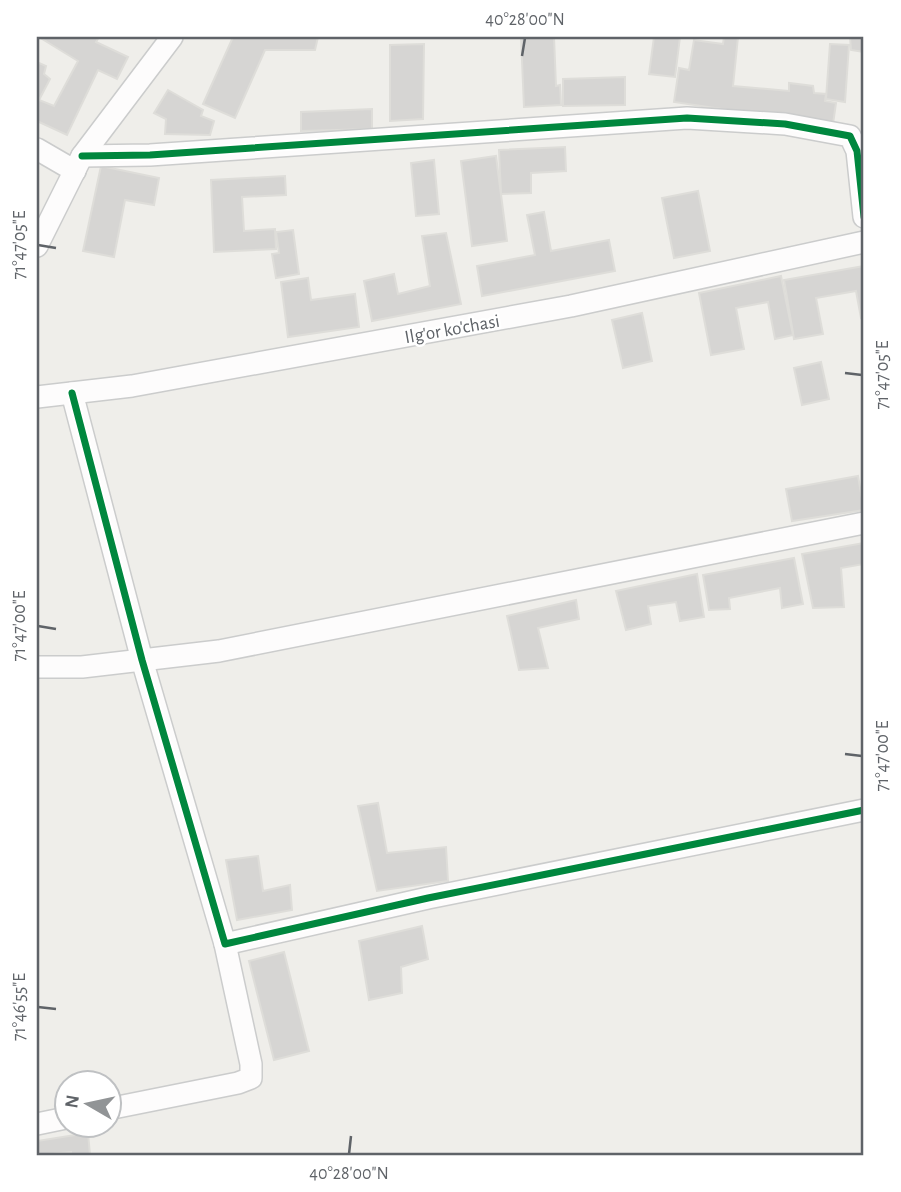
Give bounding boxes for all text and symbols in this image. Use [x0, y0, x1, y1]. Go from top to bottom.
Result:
text: 40°28'00"N [485, 11, 565, 29]
text: 71°47'05"E [11, 210, 29, 279]
street label: Ilg'or ko'chasi [403, 312, 501, 347]
text: 71°47'05"E [874, 340, 892, 409]
text: 71°47'00"E [11, 590, 29, 661]
text: 71°47'00"E [874, 720, 892, 791]
text: 71°46'55"E [11, 973, 29, 1041]
north arrow [52, 1070, 122, 1140]
text: N [62, 1094, 83, 1110]
text: 40°28'00"N [309, 1165, 389, 1183]

